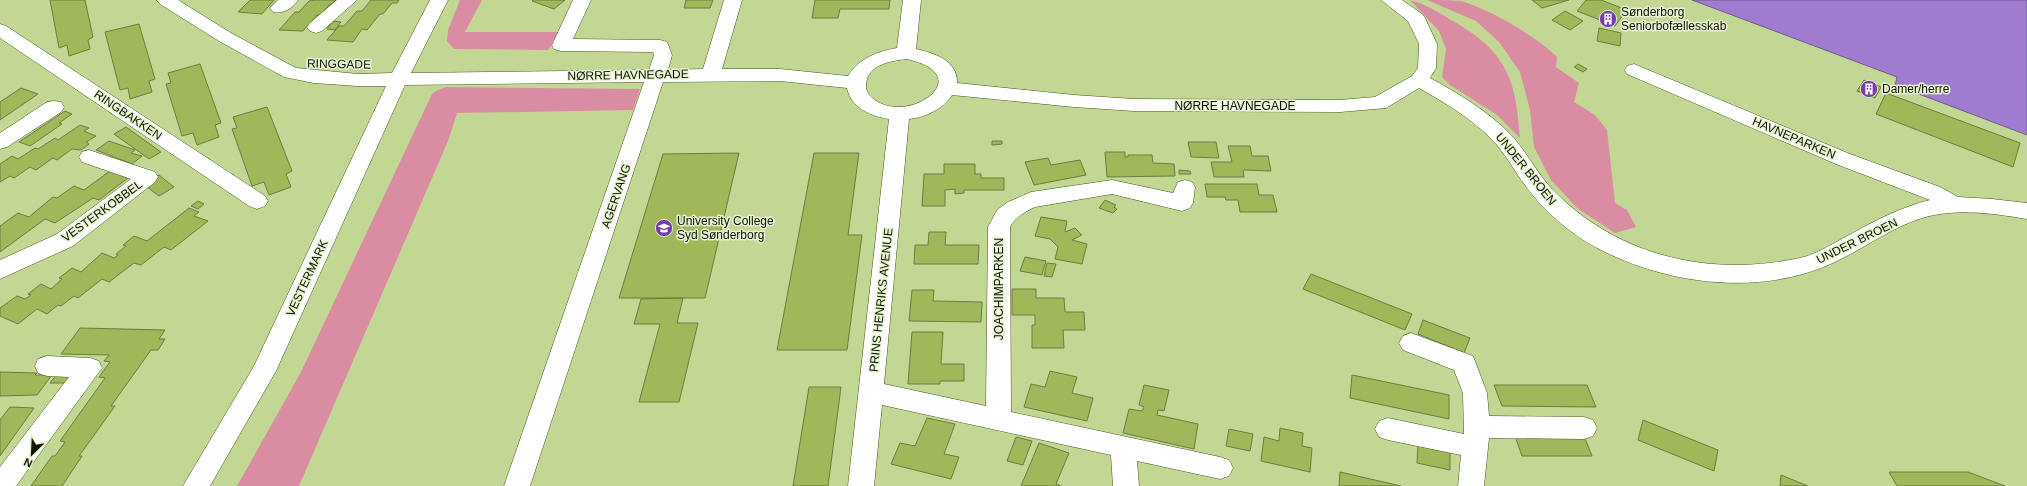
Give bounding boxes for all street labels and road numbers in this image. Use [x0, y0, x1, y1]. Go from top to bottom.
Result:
street label: RINGGADE [307, 56, 371, 72]
street label: NØRRE HAVNEGADE [567, 67, 689, 83]
street label: RINGBAKKEN [91, 87, 165, 143]
street label: NØRRE HAVNEGADE [1174, 99, 1296, 113]
street label: HAVNEPARKEN [1750, 114, 1838, 162]
street label: UNDER BROEN [1493, 130, 1559, 208]
street label: AGERVANG [598, 162, 634, 230]
street label: VESTERKOBBEL [59, 177, 145, 245]
street label: UNDER BROEN [1814, 215, 1900, 267]
street label: PRINS HENRIKS AVENUE [866, 227, 896, 373]
street label: VESTERMARK [283, 238, 331, 318]
street label: JOACHIMPARKEN [992, 238, 1006, 340]

